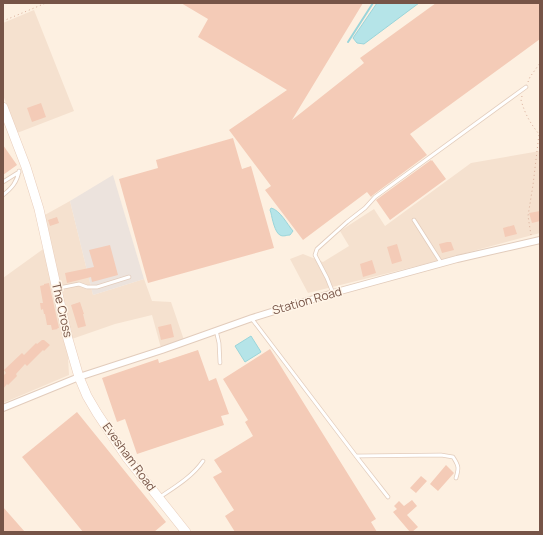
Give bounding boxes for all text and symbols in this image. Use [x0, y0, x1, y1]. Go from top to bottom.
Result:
street label: The Cross [48, 281, 77, 339]
street label: Station Road [270, 282, 344, 319]
street label: Evesham Road [99, 419, 160, 494]

